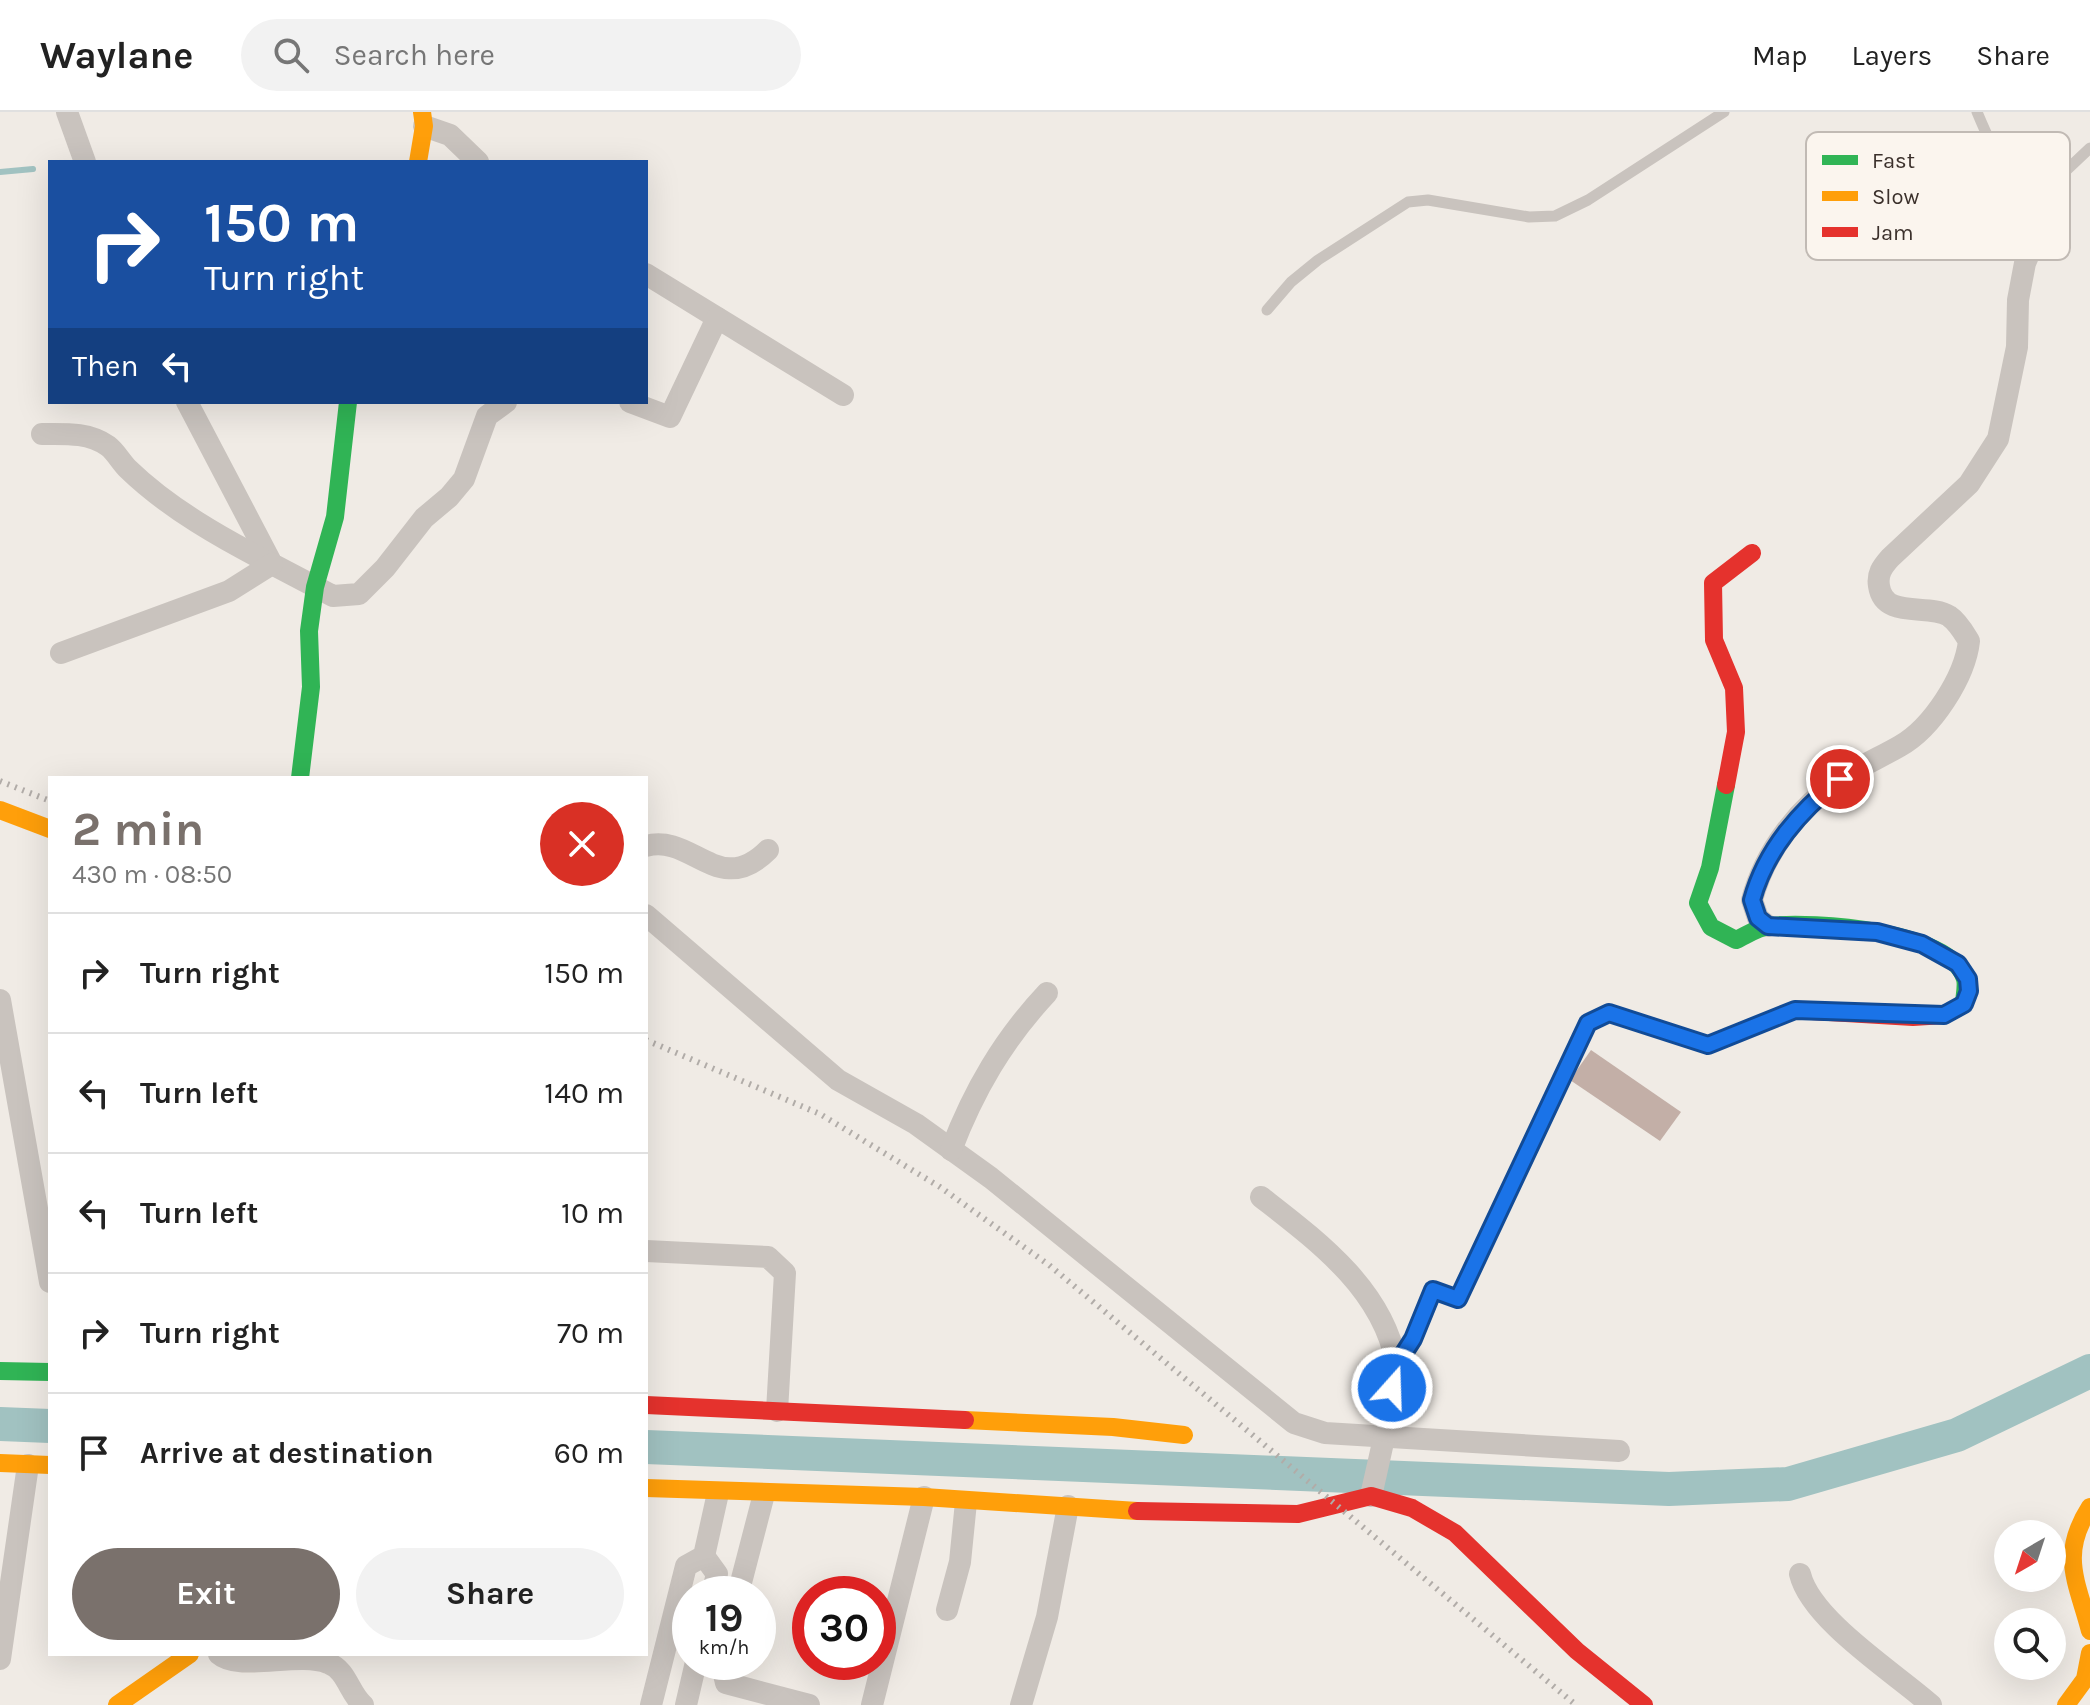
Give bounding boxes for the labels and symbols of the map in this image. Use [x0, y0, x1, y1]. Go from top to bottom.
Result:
legend [1806, 132, 2070, 260]
text: Fast [1872, 148, 1915, 174]
text: Slow [1872, 184, 1919, 210]
text: Jam [1872, 220, 1914, 246]
pin [1806, 745, 1874, 813]
position arrow [1350, 1346, 1434, 1430]
north arrow [1994, 1520, 2066, 1592]
speed limit sign: 30 [792, 1576, 896, 1680]

